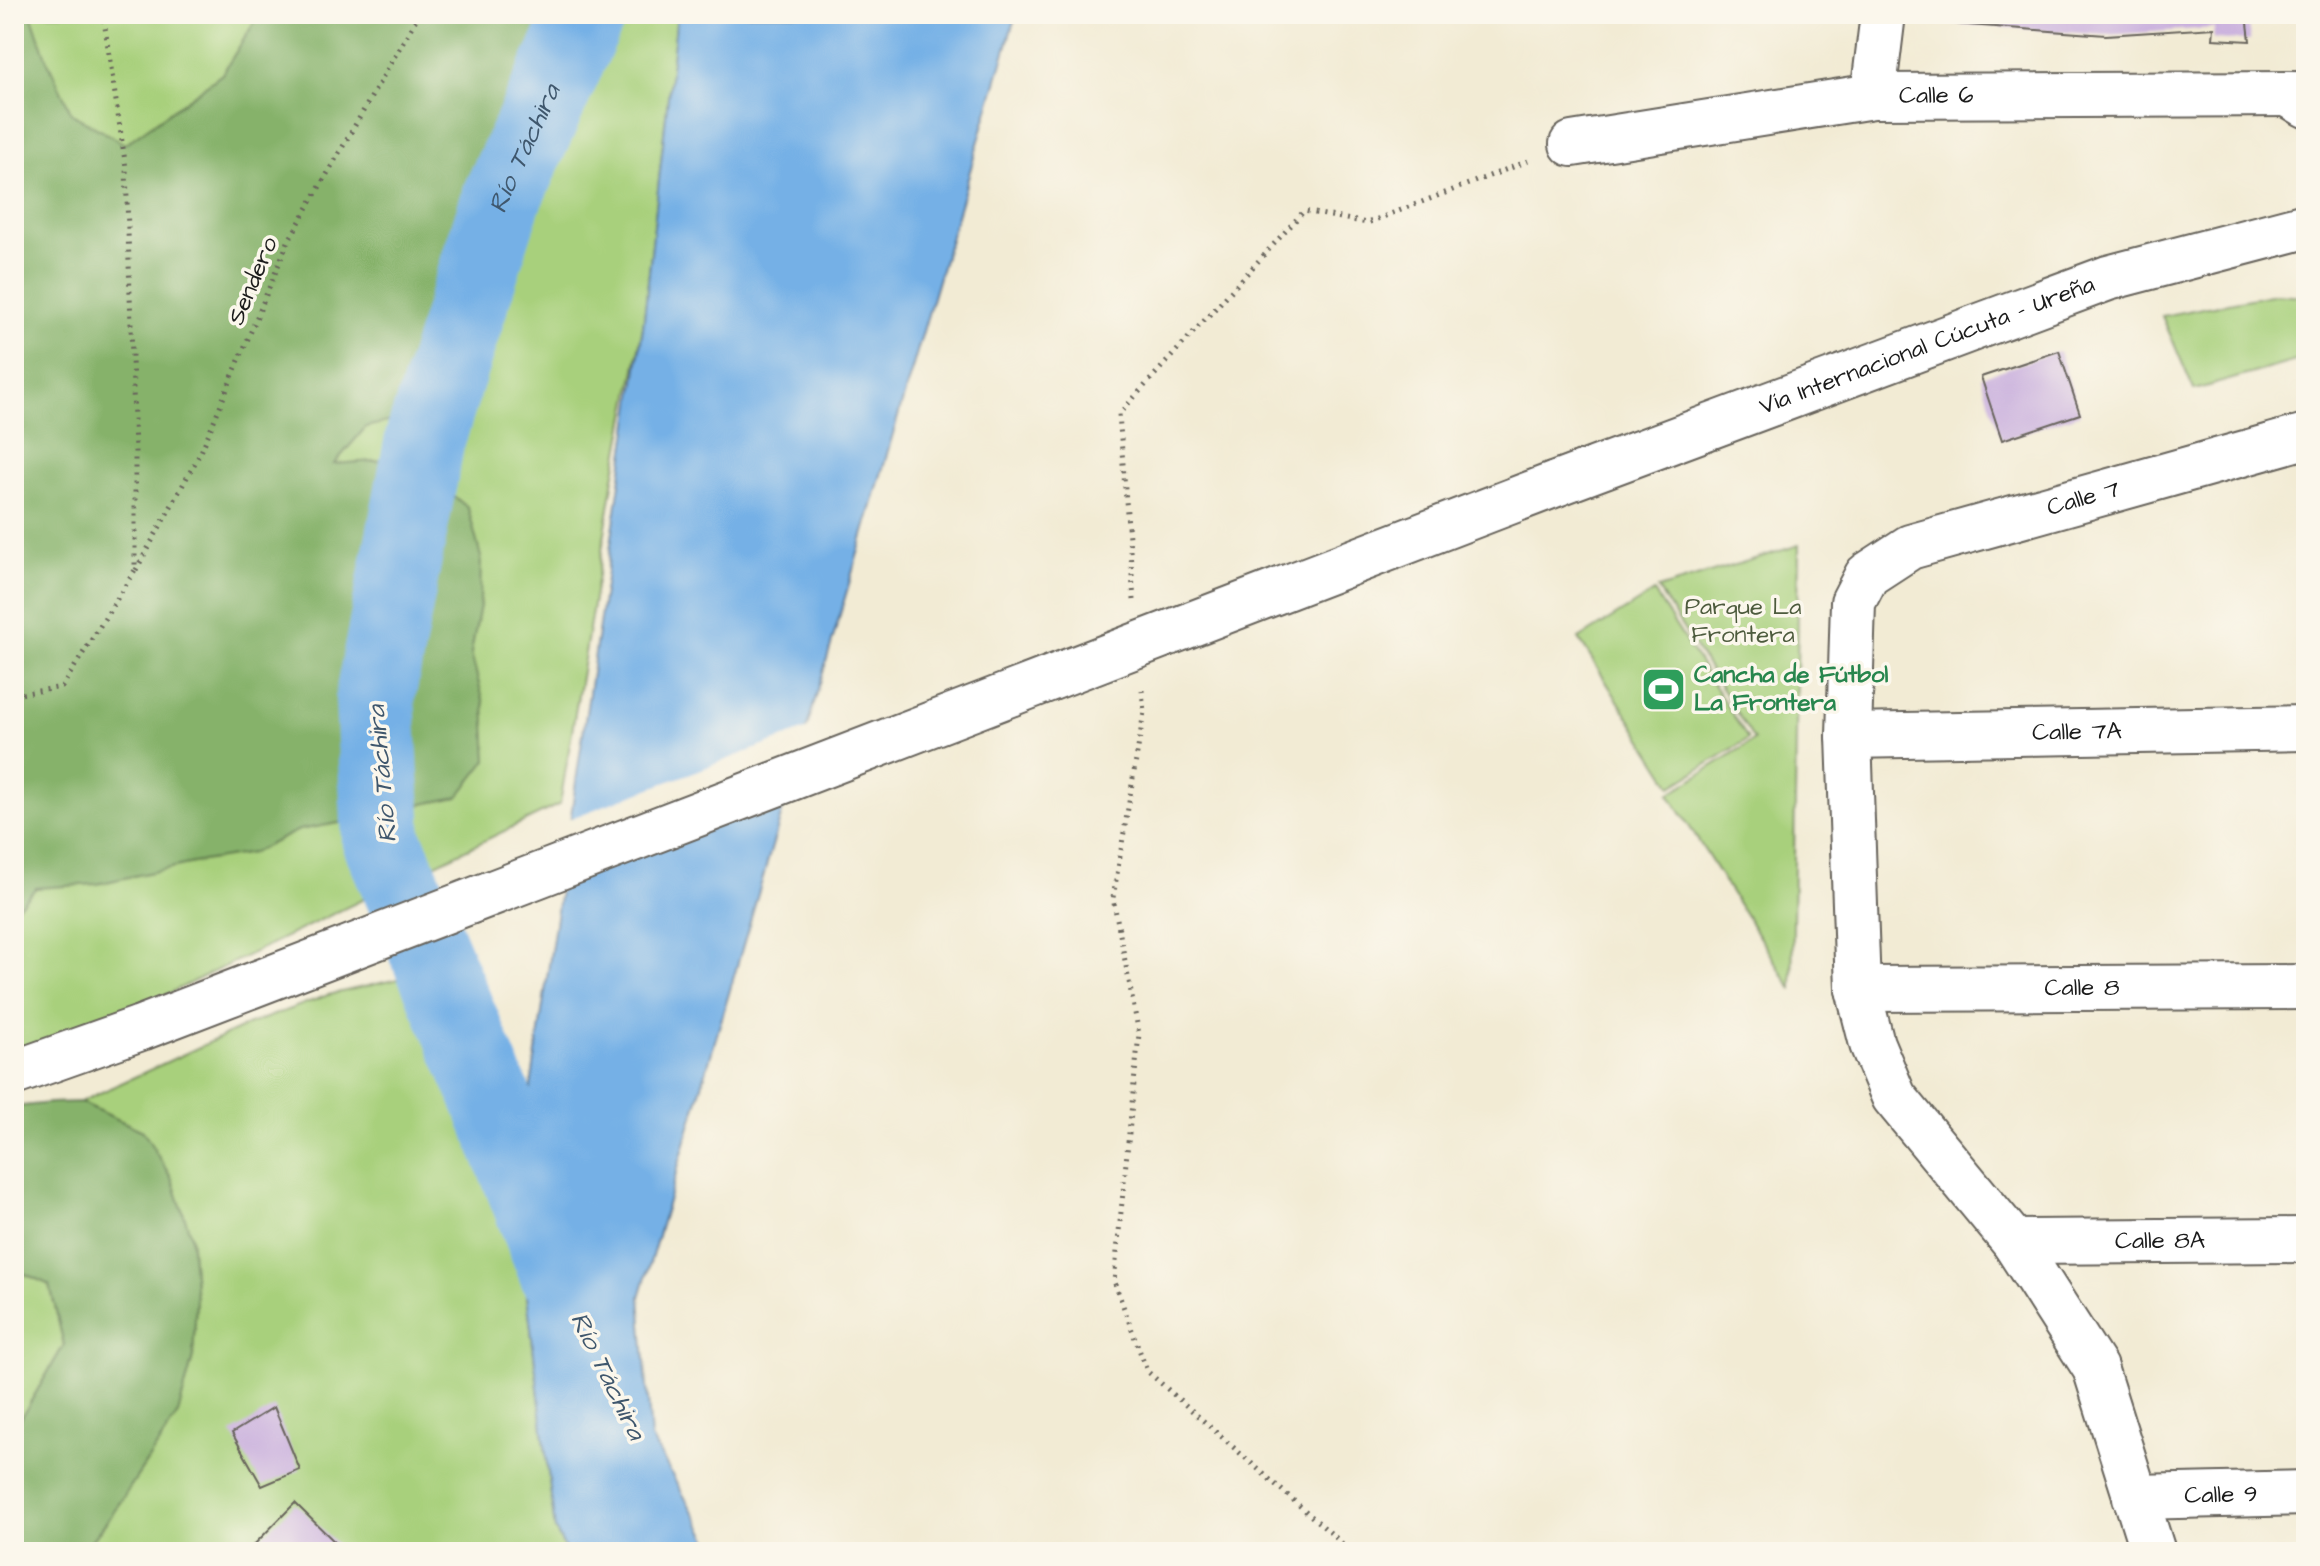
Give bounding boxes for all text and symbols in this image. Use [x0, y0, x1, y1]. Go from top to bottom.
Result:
water label: Río Táchira [480, 77, 570, 217]
street label: Calle 6 [1899, 79, 1973, 113]
street label: Sendero [219, 231, 287, 330]
street label: Vía Internacional Cúcuta - Ureña [1755, 267, 2099, 424]
street label: Calle 7 [2043, 472, 2124, 525]
park label: Parque La Frontera [1685, 590, 1801, 652]
place label: Cancha de Fútbol La Frontera [1694, 658, 1888, 720]
sports icon: Cancha de Fútbol La Frontera [1639, 665, 1687, 713]
water label: Río Táchira [358, 702, 406, 844]
street label: Calle 7A [2032, 714, 2122, 750]
street label: Calle 8 [2044, 971, 2120, 1005]
street label: Calle 8A [2115, 1224, 2205, 1258]
water label: Río Táchira [562, 1306, 655, 1447]
street label: Calle 9 [2184, 1477, 2258, 1513]

